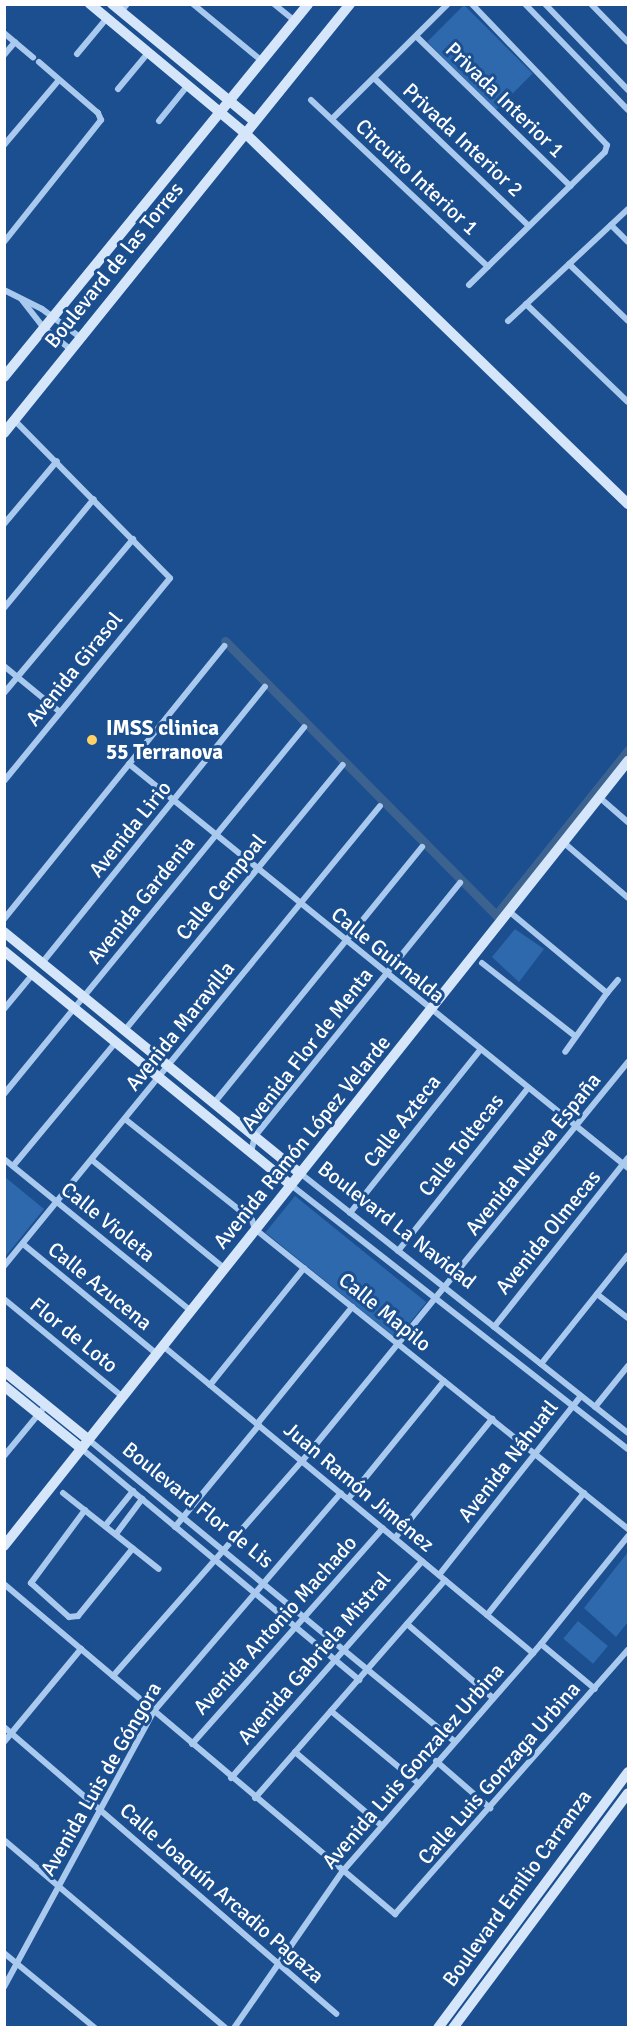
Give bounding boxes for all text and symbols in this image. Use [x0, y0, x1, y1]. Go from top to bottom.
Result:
street label: Privada Interior 1 [440, 37, 570, 163]
street label: Privada Interior 2 [398, 78, 528, 202]
street label: Circuito Interior 1 [350, 114, 484, 240]
street label: Boulevard de las Torres [39, 177, 189, 353]
street label: Avenida Girasol [20, 607, 128, 731]
place label: IMSS clinica 55 Terranova [106, 715, 223, 765]
marker: IMSS clinica 55 Terranova [83, 731, 101, 749]
street label: Avenida Lirio [83, 776, 177, 882]
street label: Calle Cempoal [171, 829, 271, 945]
street label: Avenida Gardenia [82, 831, 200, 969]
street label: Calle Guirnalda [326, 902, 450, 1008]
street label: Avenida Maravilla [120, 956, 240, 1096]
street label: Avenida Flor de Menta [236, 963, 378, 1135]
street label: Avenida Ramón López Velarde [208, 1030, 396, 1254]
street label: Avenida Nueva España [460, 1068, 606, 1240]
street label: Calle Azteca [358, 1070, 446, 1172]
street label: Calle Toltecas [413, 1089, 509, 1201]
street label: Boulevard La Navidad [313, 1156, 481, 1294]
street label: Avenida Olmecas [490, 1165, 606, 1299]
street label: Calle Violeta [56, 1177, 160, 1267]
street label: Calle Azucena [43, 1236, 157, 1336]
street label: Calle Mapilo [334, 1267, 436, 1357]
street label: Flor de Loto [25, 1292, 123, 1378]
street label: Avenida Náhuatl [453, 1395, 563, 1527]
street label: Juan Ramón Jiménez [279, 1417, 439, 1557]
street label: Boulevard Flor de Lis [118, 1436, 278, 1574]
street label: Avenida Antonio Machado [188, 1530, 362, 1720]
street label: Avenida Gabriela Mistral [232, 1567, 396, 1749]
street label: Avenida Luis Gonzalez Urbina [317, 1658, 509, 1874]
street label: Calle Luis Gonzaga Urbina [413, 1676, 585, 1870]
street label: Avenida Luis de Góngora [35, 1678, 167, 1880]
street label: Boulevard Emilio Carranza [437, 1785, 597, 1991]
street label: Calle Joaquín Arcadio Pagaza [115, 1798, 329, 1988]

